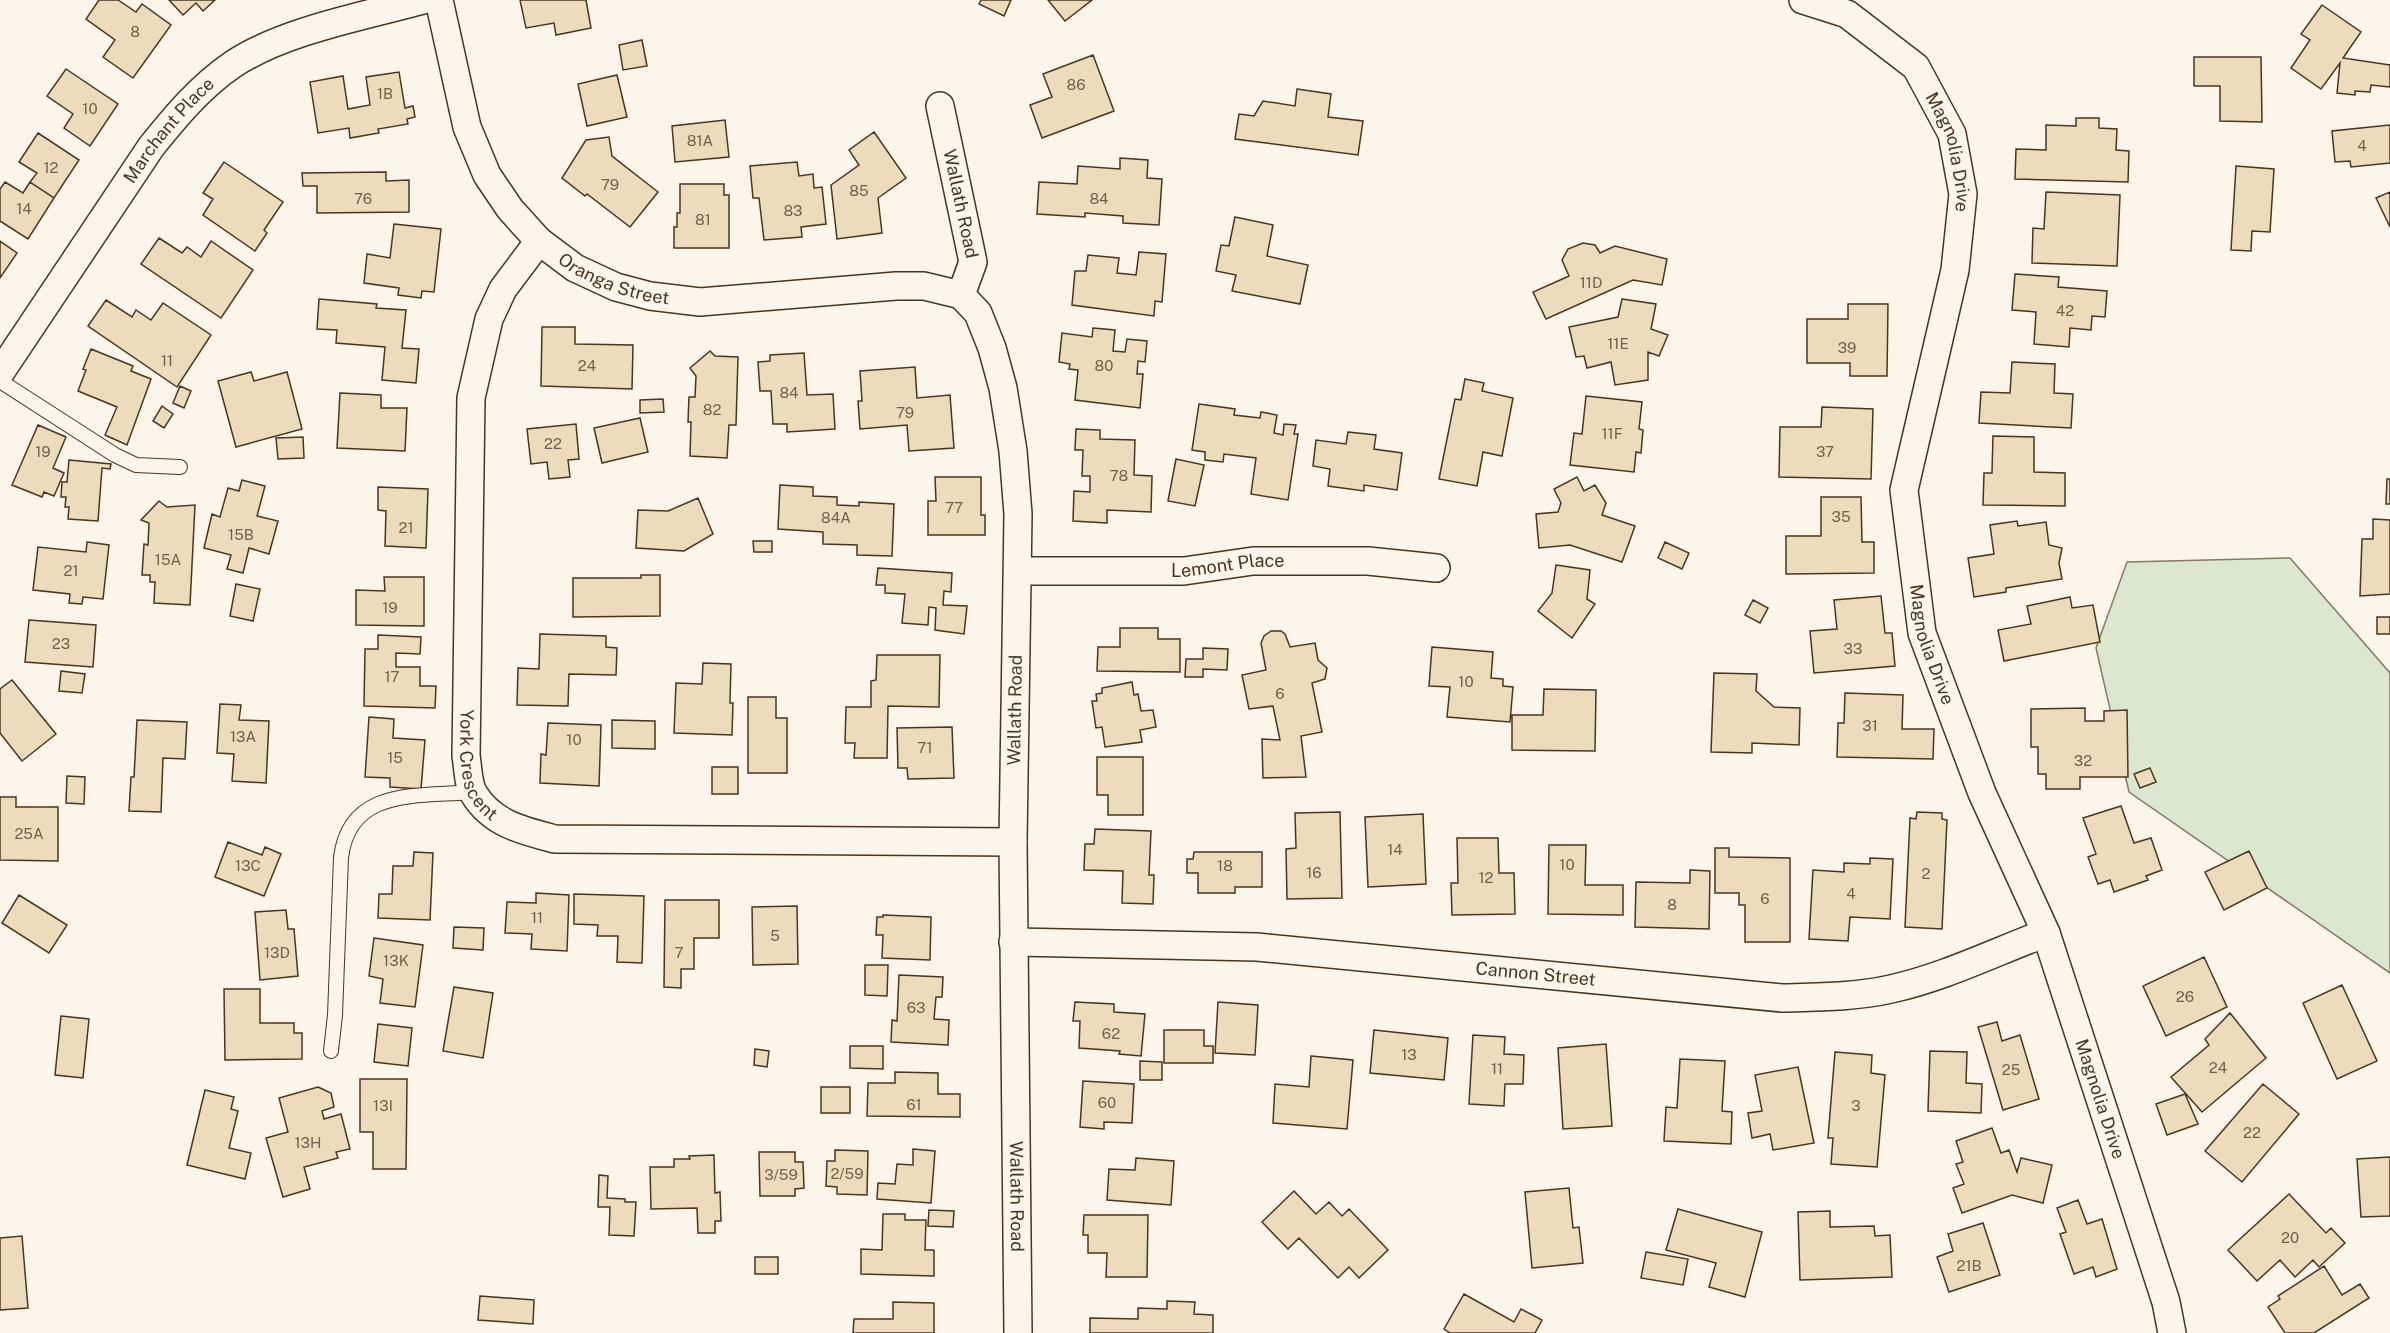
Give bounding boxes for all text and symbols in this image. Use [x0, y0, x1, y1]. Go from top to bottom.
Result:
house number: 8 [130, 23, 140, 40]
street label: Marchant Place [119, 73, 218, 187]
house number: 86 [1067, 76, 1085, 93]
house number: 1B [377, 85, 393, 102]
street label: Magnolia Drive [1922, 89, 1974, 213]
house number: 10 [82, 100, 98, 117]
house number: 81A [687, 132, 714, 149]
house number: 4 [2357, 137, 2367, 154]
street label: Wallath Road [939, 147, 983, 260]
house number: 12 [43, 159, 59, 176]
house number: 79 [601, 176, 619, 193]
house number: 85 [849, 182, 869, 199]
house number: 76 [354, 190, 372, 207]
house number: 84 [1089, 190, 1109, 207]
house number: 14 [16, 200, 32, 217]
house number: 83 [783, 202, 803, 219]
house number: 81 [695, 211, 711, 228]
street label: Oranga Street [554, 248, 671, 308]
house number: 11D [1580, 274, 1602, 291]
house number: 42 [2056, 302, 2074, 319]
house number: 11E [1607, 335, 1629, 352]
house number: 39 [1838, 339, 1856, 356]
house number: 11 [161, 352, 173, 369]
house number: 24 [578, 357, 596, 374]
house number: 80 [1095, 357, 1113, 374]
house number: 84 [779, 384, 799, 401]
house number: 82 [703, 401, 721, 418]
house number: 79 [896, 404, 914, 421]
house number: 11F [1601, 425, 1623, 442]
house number: 22 [544, 435, 562, 452]
house number: 19 [35, 443, 51, 460]
house number: 37 [1816, 443, 1834, 460]
house number: 78 [1110, 467, 1128, 484]
house number: 77 [945, 499, 963, 516]
house number: 35 [1831, 508, 1851, 525]
house number: 84A [821, 509, 851, 526]
house number: 21 [398, 519, 414, 536]
house number: 15B [228, 526, 254, 543]
street label: Lemont Place [1171, 550, 1284, 581]
house number: 15A [155, 551, 182, 568]
house number: 21 [63, 562, 79, 579]
street label: Magnolia Drive [1906, 583, 1959, 708]
house number: 19 [382, 599, 398, 616]
house number: 23 [52, 635, 70, 652]
house number: 33 [1844, 640, 1862, 657]
street label: Wallath Road [1003, 654, 1026, 766]
house number: 17 [384, 668, 400, 685]
house number: 10 [1458, 673, 1474, 690]
house number: 6 [1275, 685, 1285, 702]
street label: York Crescent [455, 709, 502, 825]
house number: 31 [1862, 717, 1878, 734]
house number: 13A [230, 728, 256, 745]
house number: 10 [566, 731, 582, 748]
house number: 71 [917, 739, 933, 756]
house number: 15 [387, 749, 403, 766]
house number: 32 [2074, 752, 2092, 769]
house number: 25A [14, 825, 44, 842]
house number: 14 [1387, 841, 1403, 858]
house number: 10 [1559, 856, 1575, 873]
house number: 13C [235, 857, 261, 874]
house number: 18 [1217, 857, 1233, 874]
house number: 16 [1306, 864, 1322, 881]
house number: 2 [1922, 865, 1931, 882]
house number: 12 [1478, 869, 1494, 886]
house number: 4 [1846, 885, 1856, 902]
house number: 6 [1760, 890, 1770, 907]
house number: 8 [1667, 896, 1677, 913]
house number: 11 [531, 909, 543, 926]
house number: 5 [770, 927, 780, 944]
house number: 13D [264, 944, 290, 961]
house number: 7 [674, 944, 684, 961]
house number: 13K [383, 952, 409, 969]
street label: Cannon Street [1475, 957, 1597, 990]
house number: 26 [2176, 988, 2194, 1005]
house number: 63 [907, 999, 925, 1016]
house number: 62 [1102, 1025, 1120, 1042]
street label: Magnolia Drive [2071, 1036, 2130, 1162]
house number: 13 [1401, 1046, 1417, 1063]
house number: 24 [2209, 1059, 2227, 1076]
house number: 11 [1491, 1060, 1503, 1077]
house number: 25 [2002, 1061, 2020, 1078]
house number: 60 [1098, 1094, 1116, 1111]
house number: 61 [906, 1096, 922, 1113]
house number: 13I [373, 1097, 393, 1114]
house number: 3 [1851, 1097, 1861, 1114]
house number: 22 [2243, 1124, 2261, 1141]
house number: 13H [294, 1134, 322, 1151]
street label: Wallath Road [1006, 1141, 1028, 1252]
house number: 2/59 [830, 1165, 864, 1182]
house number: 3/59 [764, 1166, 798, 1183]
house number: 20 [2281, 1229, 2299, 1246]
house number: 21B [1956, 1257, 1982, 1274]

